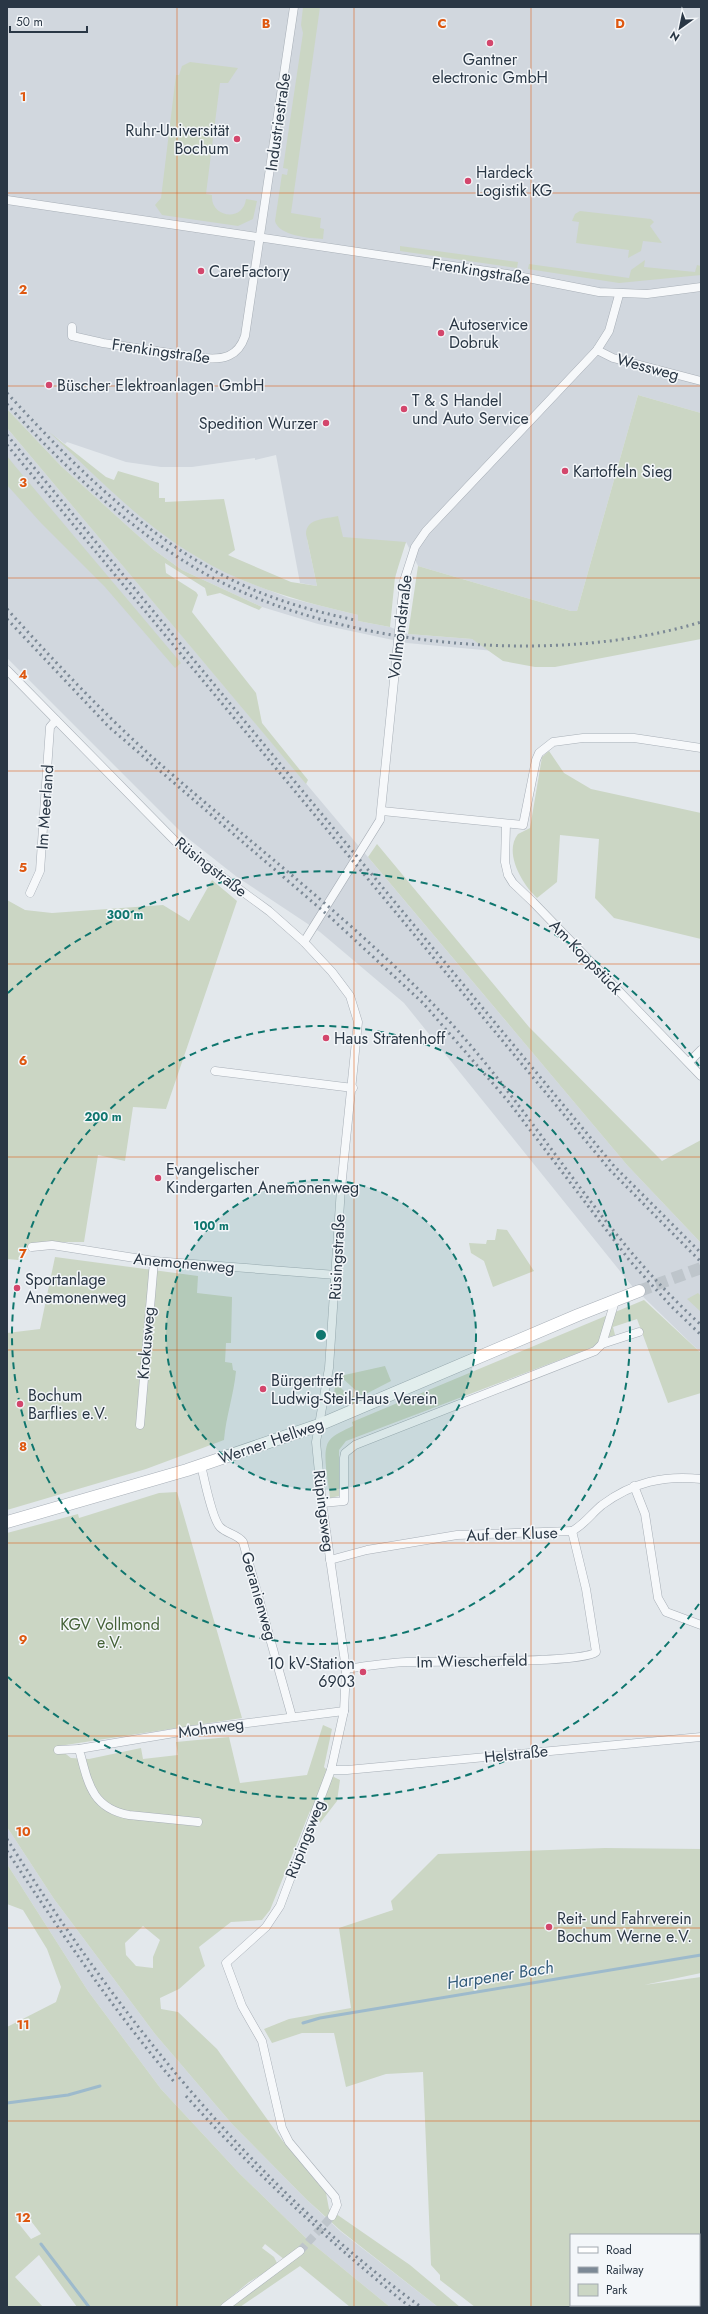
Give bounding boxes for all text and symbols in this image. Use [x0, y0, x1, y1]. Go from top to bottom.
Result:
scale bar [10, 8, 87, 34]
north arrow [660, 8, 700, 48]
text: 50 m [16, 13, 43, 31]
text: B [262, 14, 271, 33]
text: C [437, 14, 447, 33]
text: D [615, 14, 625, 33]
text: N [667, 27, 683, 45]
marker: Gantner electronic GmbH [485, 38, 495, 48]
place label: Gantner electronic GmbH [432, 48, 548, 89]
street label: Industriestraße [260, 71, 296, 173]
text: 1 [20, 87, 26, 106]
place label: Ruhr-Universität Bochum [125, 119, 229, 160]
marker: Ruhr-Universität Bochum [232, 134, 242, 144]
place label: Hardeck Logistik KG [476, 161, 552, 202]
marker: Hardeck Logistik KG [463, 176, 473, 186]
street label: Frenkingstraße [430, 252, 532, 290]
place label: CareFactory [209, 260, 291, 283]
marker: CareFactory [196, 266, 206, 276]
text: 2 [19, 280, 27, 299]
place label: Autoservice Dobruk [449, 313, 528, 354]
marker: Autoservice Dobruk [436, 328, 446, 338]
street label: Frenkingstraße [110, 333, 212, 369]
street label: Wessweg [614, 348, 682, 386]
place label: Büscher Elektroanlagen GmbH [57, 374, 264, 397]
marker: Büscher Elektroanlagen GmbH [44, 380, 54, 390]
place label: T & S Handel und Auto Service [412, 389, 529, 430]
marker: T & S Handel und Auto Service [399, 404, 409, 414]
place label: Spedition Wurzer [199, 412, 319, 435]
marker: Spedition Wurzer [321, 418, 331, 428]
place label: Kartoffeln Sieg [573, 460, 672, 483]
marker: Kartoffeln Sieg [560, 466, 570, 476]
text: 3 [19, 473, 27, 492]
street label: Vollmondstraße [382, 574, 418, 680]
text: 4 [18, 665, 28, 684]
street label: Im Meerland [31, 764, 59, 850]
street label: Rüsingstraße [170, 831, 252, 903]
text: 5 [19, 858, 27, 877]
text: 300 m [107, 906, 144, 924]
street label: Am Koppstück [544, 914, 629, 1000]
place label: Haus Stratenhoff [334, 1027, 446, 1050]
marker: Haus Stratenhoff [321, 1033, 331, 1043]
text: 6 [19, 1051, 28, 1070]
text: 200 m [84, 1108, 122, 1126]
place label: Evangelischer Kindergarten Anemonenweg [166, 1158, 359, 1199]
marker: Evangelischer Kindergarten Anemonenweg [153, 1173, 163, 1183]
street label: Rüsingstraße [323, 1213, 351, 1301]
text: 100 m [193, 1217, 229, 1235]
text: 7 [19, 1244, 27, 1263]
street label: Anemonenweg [132, 1247, 236, 1279]
place label: Sportanlage Anemonenweg [25, 1268, 126, 1309]
marker: Sportanlage Anemonenweg [12, 1283, 22, 1293]
street label: Krokusweg [131, 1306, 161, 1380]
centre of rings [314, 1328, 328, 1342]
place label: Bürgertreff Ludwig-Steil-Haus Verein [271, 1369, 437, 1410]
place label: Bochum Barflies e.V. [28, 1384, 108, 1425]
marker: Bürgertreff Ludwig-Steil-Haus Verein [258, 1384, 268, 1394]
marker: Bochum Barflies e.V. [15, 1399, 25, 1409]
street label: Werner Hellweg [215, 1412, 327, 1470]
text: 8 [19, 1437, 27, 1456]
street label: Rüpingsweg [308, 1469, 340, 1553]
street label: Auf der Kluse [466, 1521, 558, 1547]
street label: Geranienweg [235, 1549, 283, 1643]
park label: KGV Vollmond e.V. [60, 1613, 160, 1654]
text: 9 [19, 1630, 28, 1649]
street label: Im Wiescherfeld [416, 1649, 528, 1673]
place label: 10 kV-Station 6903 [267, 1652, 355, 1693]
marker: 10 kV-Station 6903 [358, 1667, 368, 1677]
street label: Mohnweg [177, 1712, 245, 1744]
street label: Helstraße [483, 1739, 549, 1769]
street label: Rüpingsweg [279, 1796, 331, 1882]
text: 10 [15, 1822, 31, 1841]
place label: Reit- und Fahrverein Bochum Werne e.V. [557, 1907, 692, 1948]
marker: Reit- und Fahrverein Bochum Werne e.V. [544, 1922, 554, 1932]
water label: Harpener Bach [445, 1955, 555, 1995]
text: 11 [16, 2015, 30, 2034]
text: 12 [15, 2208, 31, 2227]
legend [570, 2234, 700, 2306]
text: Road [606, 2241, 632, 2259]
text: Railway [606, 2261, 644, 2279]
text: Park [606, 2281, 628, 2299]

